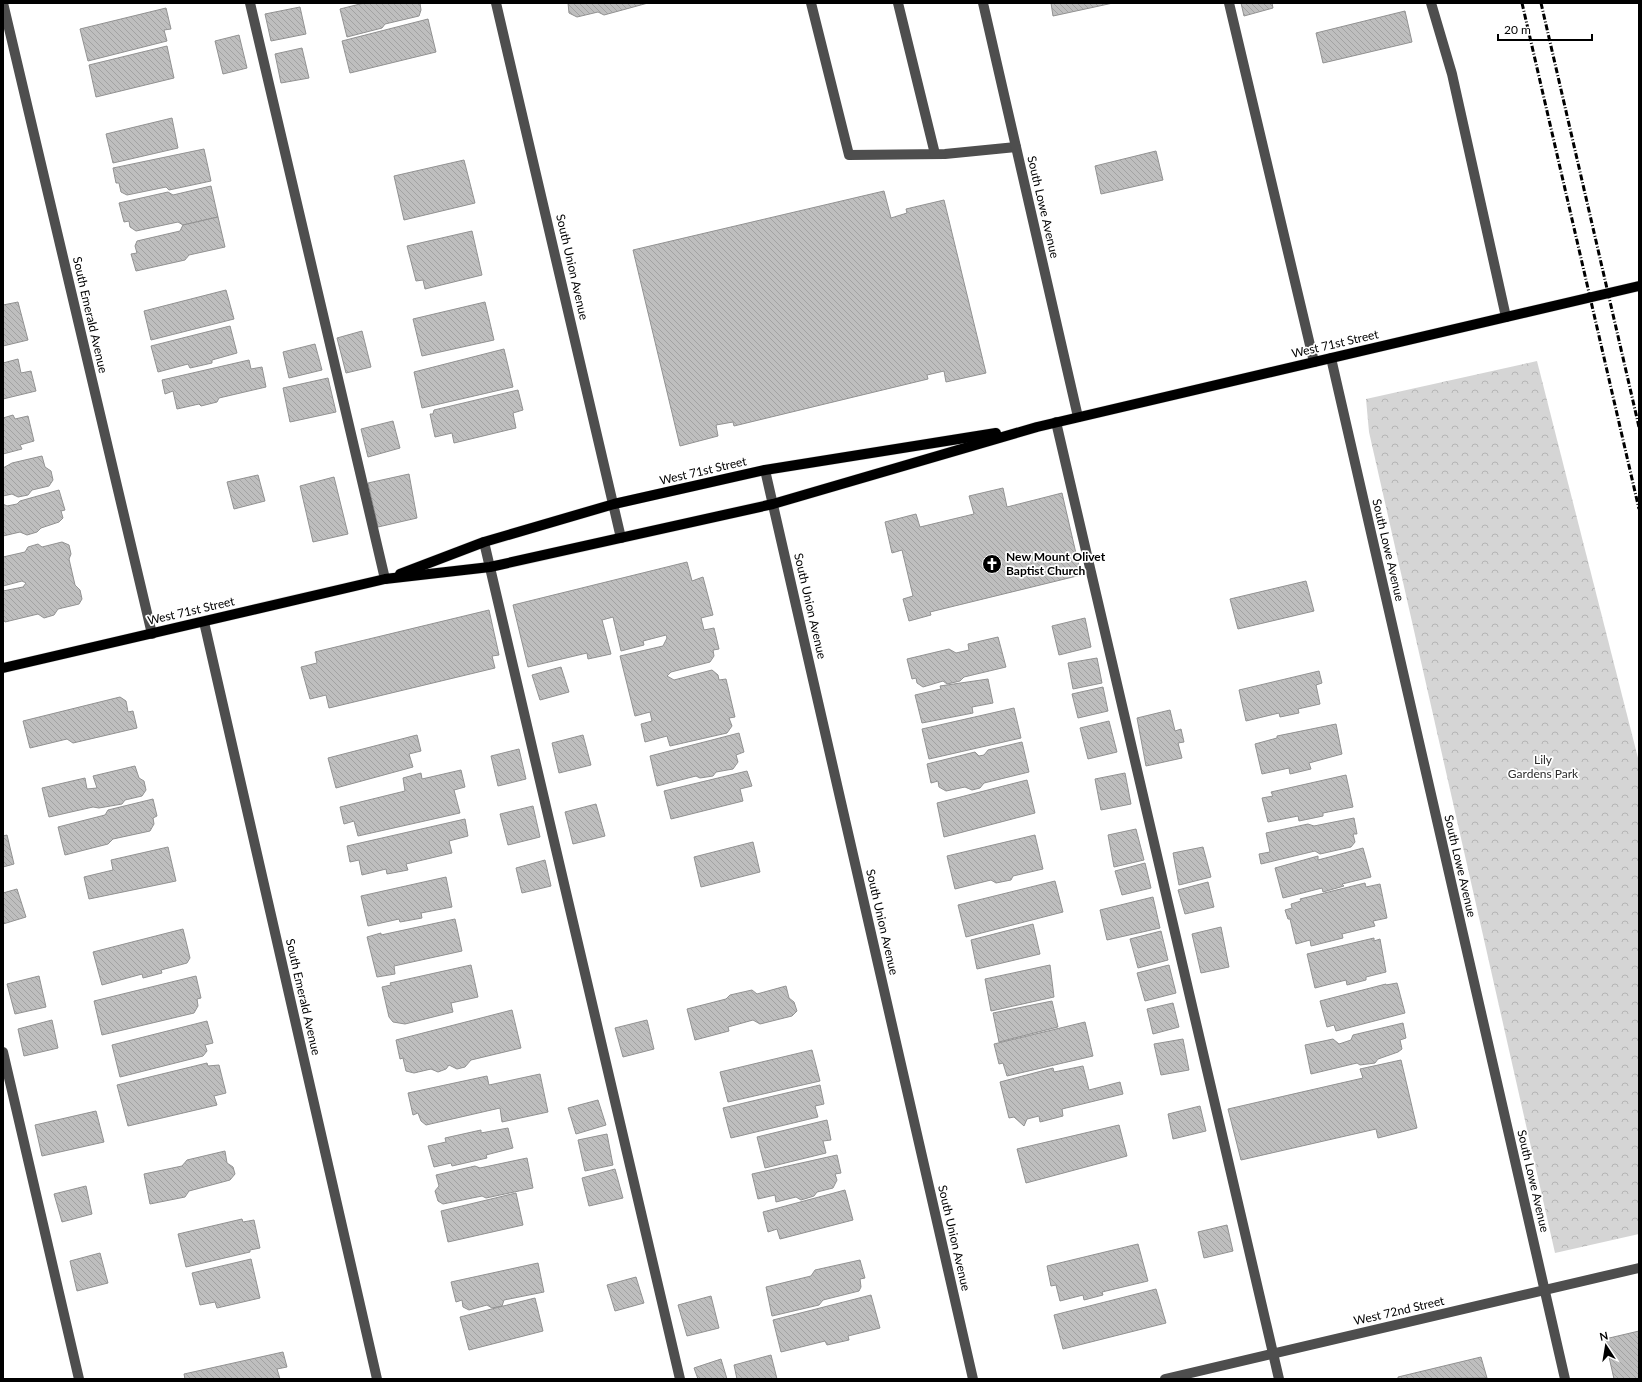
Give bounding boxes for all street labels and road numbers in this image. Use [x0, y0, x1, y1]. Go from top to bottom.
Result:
street label: South Lowe Avenue [1024, 154, 1063, 260]
street label: South Union Avenue [553, 213, 592, 321]
street label: South Emerald Avenue [70, 255, 111, 375]
street label: West 71st Street [1290, 326, 1380, 361]
street label: West 71st Street [658, 453, 748, 488]
street label: South Lowe Avenue [1369, 497, 1408, 603]
street label: South Union Avenue [791, 552, 830, 660]
street label: West 71st Street [146, 593, 236, 628]
street label: South Lowe Avenue [1441, 813, 1480, 919]
street label: South Union Avenue [863, 868, 902, 976]
street label: South Emerald Avenue [283, 937, 324, 1057]
street label: South Lowe Avenue [1514, 1128, 1553, 1234]
street label: South Union Avenue [935, 1184, 974, 1292]
street label: West 72nd Street [1352, 1293, 1446, 1328]

